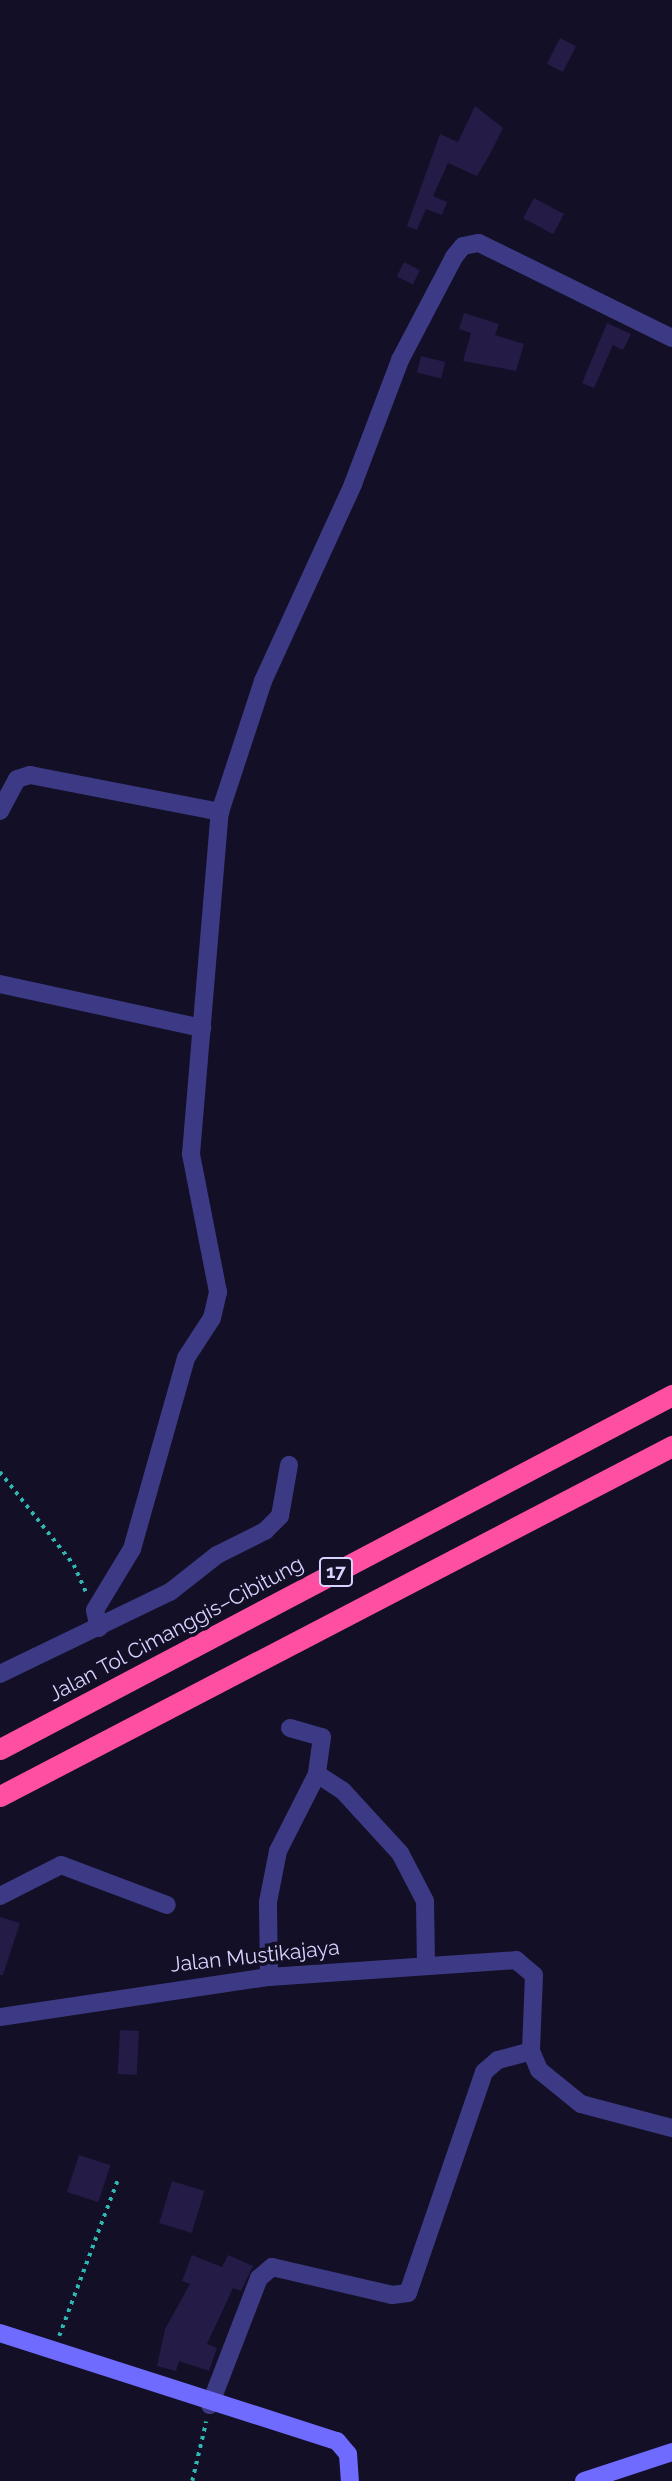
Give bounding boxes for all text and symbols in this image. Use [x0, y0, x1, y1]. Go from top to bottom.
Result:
street label: Jalan Tol Cimanggis–Cibitung [44, 1551, 308, 1707]
road number: 17 [318, 1556, 354, 1588]
street label: Jalan Mustikajaya [169, 1935, 341, 1977]

